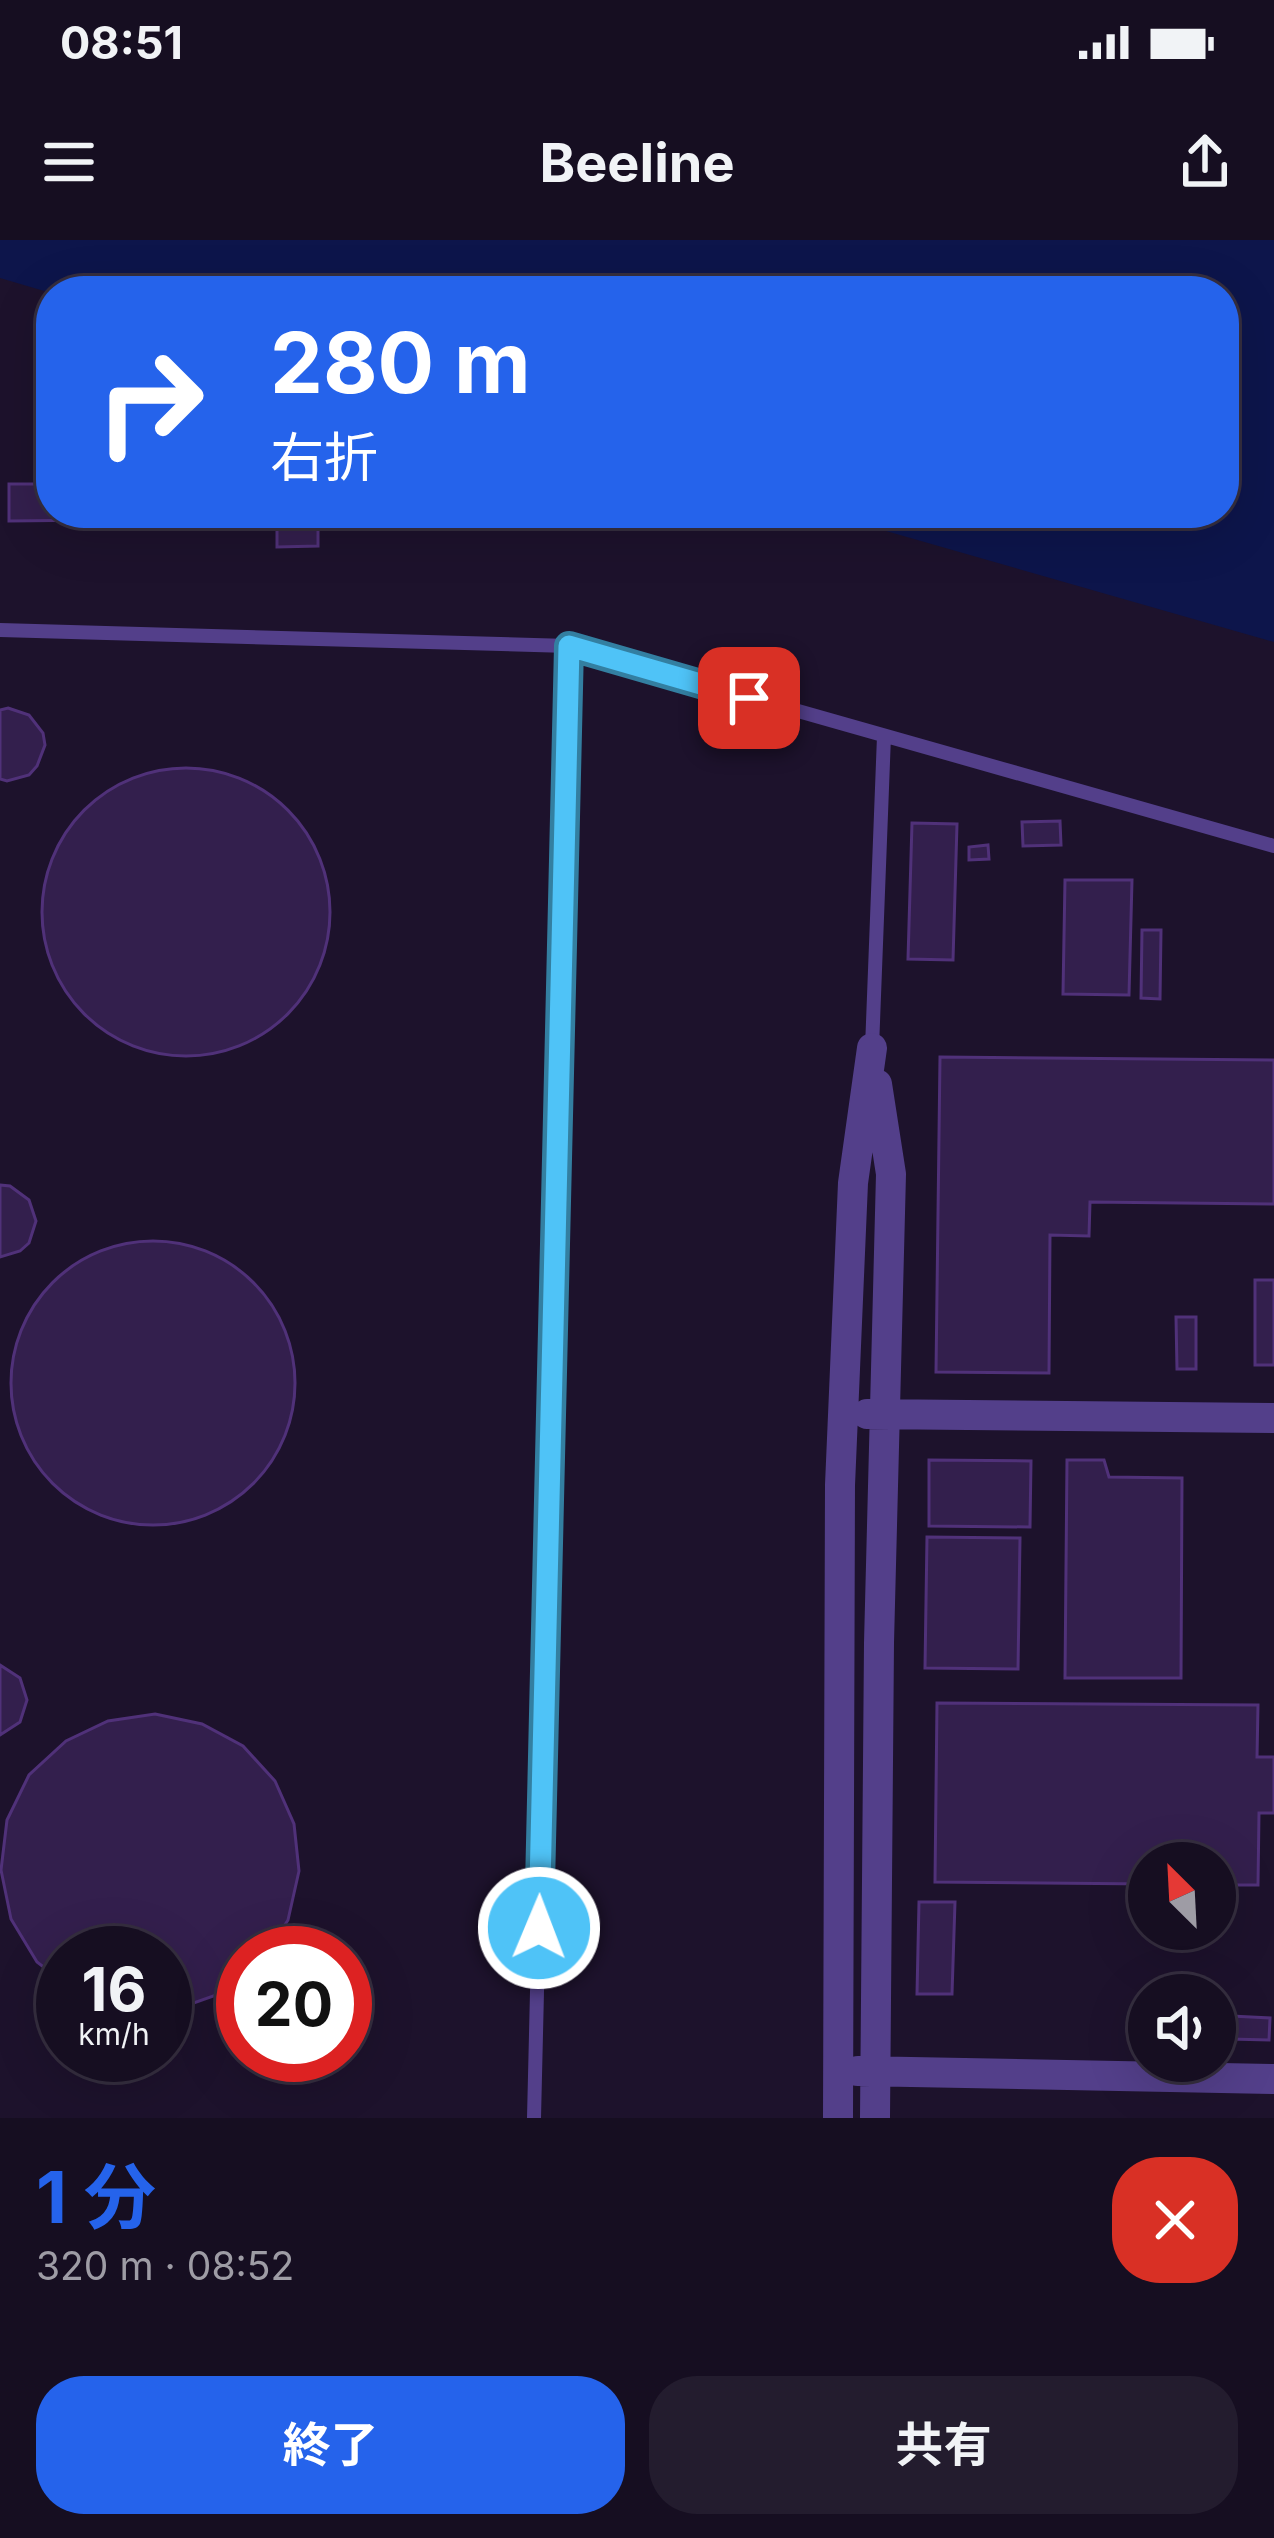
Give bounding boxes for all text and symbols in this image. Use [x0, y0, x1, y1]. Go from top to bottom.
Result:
text: 08:51 [60, 15, 183, 70]
icon: menu [36, 129, 102, 195]
icon: share [1172, 129, 1238, 195]
text: Beeline [539, 130, 735, 195]
text: 280 m [270, 312, 531, 413]
icon: right [72, 324, 228, 480]
text: 右折 [270, 425, 378, 490]
pin [698, 647, 800, 749]
icon: arrive [716, 665, 782, 731]
north arrow [1128, 1842, 1236, 1950]
map controls [1128, 1842, 1236, 2082]
position arrow [476, 1865, 602, 1991]
speed limit sign: 20 [216, 1926, 372, 2082]
text: 16 [82, 1953, 146, 2025]
button: sound [1128, 1974, 1236, 2082]
text: km/h [78, 2016, 150, 2052]
text: 1 分 [36, 2153, 156, 2240]
button: close [1112, 2157, 1238, 2283]
text: 320 m · 08:52 [36, 2242, 294, 2289]
button: 終了 [36, 2376, 625, 2514]
button: 共有 [649, 2376, 1238, 2514]

